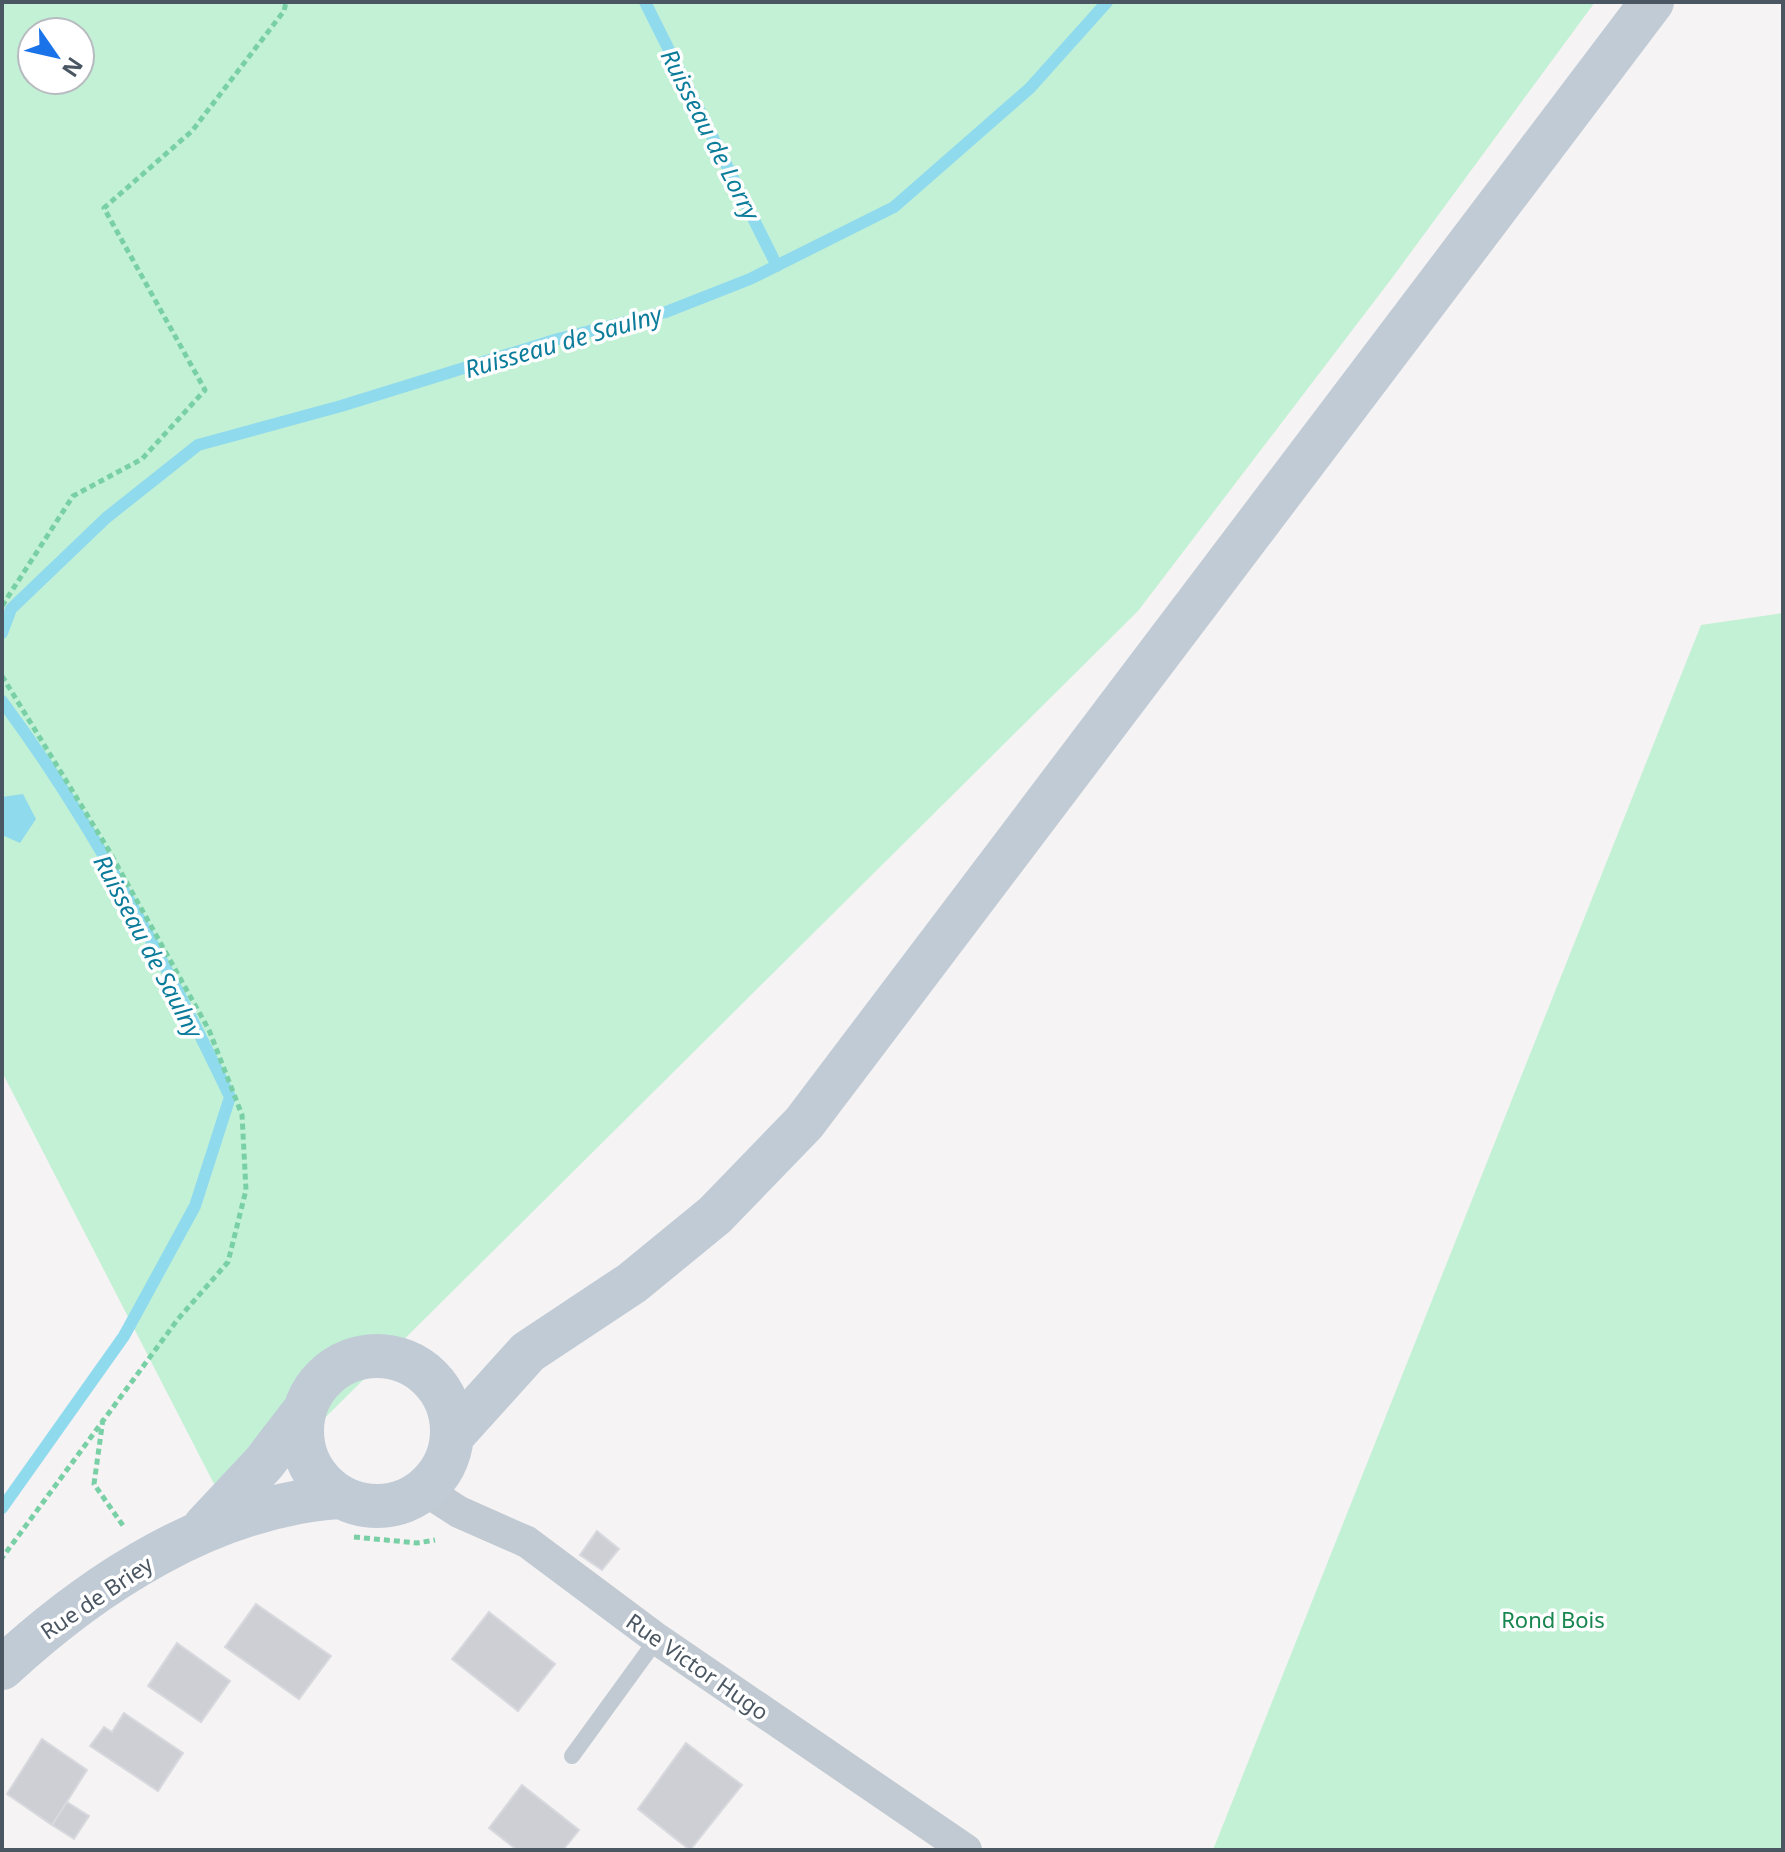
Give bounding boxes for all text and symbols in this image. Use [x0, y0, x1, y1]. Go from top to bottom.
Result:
north arrow [16, 16, 96, 96]
water label: Ruisseau de Lorry [654, 43, 769, 227]
text: N [56, 52, 91, 84]
water label: Ruisseau de Saulny [461, 297, 667, 385]
water label: Ruisseau de Saulny [87, 848, 212, 1045]
street label: Rue de Briey [34, 1548, 159, 1646]
park label: Rond Bois [1501, 1604, 1605, 1634]
street label: Rue Victor Hugo [621, 1606, 775, 1726]

